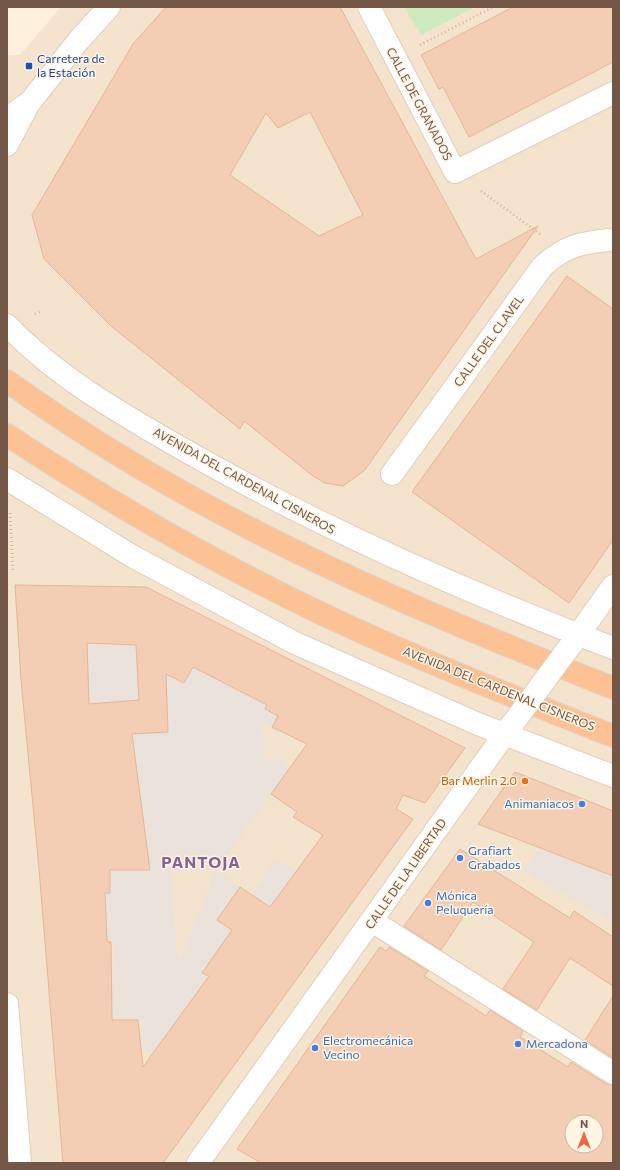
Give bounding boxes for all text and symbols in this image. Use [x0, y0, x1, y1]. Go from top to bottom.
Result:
street label: CALLE DE GRANADOS [384, 45, 456, 162]
place label: Carretera de la Estación [37, 51, 105, 79]
marker: Carretera de la Estación [24, 61, 34, 71]
street label: CALLE DEL CLAVEL [450, 292, 526, 389]
street label: AVENIDA DEL CARDENAL CISNEROS [151, 424, 338, 536]
street label: AVENIDA DEL CARDENAL CISNEROS [401, 643, 597, 733]
place label: Bar Merlin 2.0 [441, 773, 517, 787]
marker: Bar Merlin 2.0 [520, 776, 530, 786]
place label: Animaniacos [504, 796, 574, 810]
marker: Animaniacos [577, 799, 587, 809]
street label: CALLE DE LA LIBERTAD [362, 815, 449, 932]
place label: Grafiart Grabados [468, 843, 521, 871]
district label: PANTOJA [161, 852, 241, 871]
marker: Grafiart Grabados [455, 853, 465, 863]
place label: Mónica Peluquería [436, 888, 494, 916]
marker: Mónica Peluquería [423, 898, 433, 908]
place label: Electromecánica Vecino [323, 1033, 413, 1061]
place label: Mercadona [526, 1036, 588, 1050]
marker: Mercadona [513, 1039, 523, 1049]
marker: Electromecánica Vecino [310, 1043, 320, 1053]
north arrow [564, 1114, 604, 1154]
text: N [580, 1117, 588, 1130]

